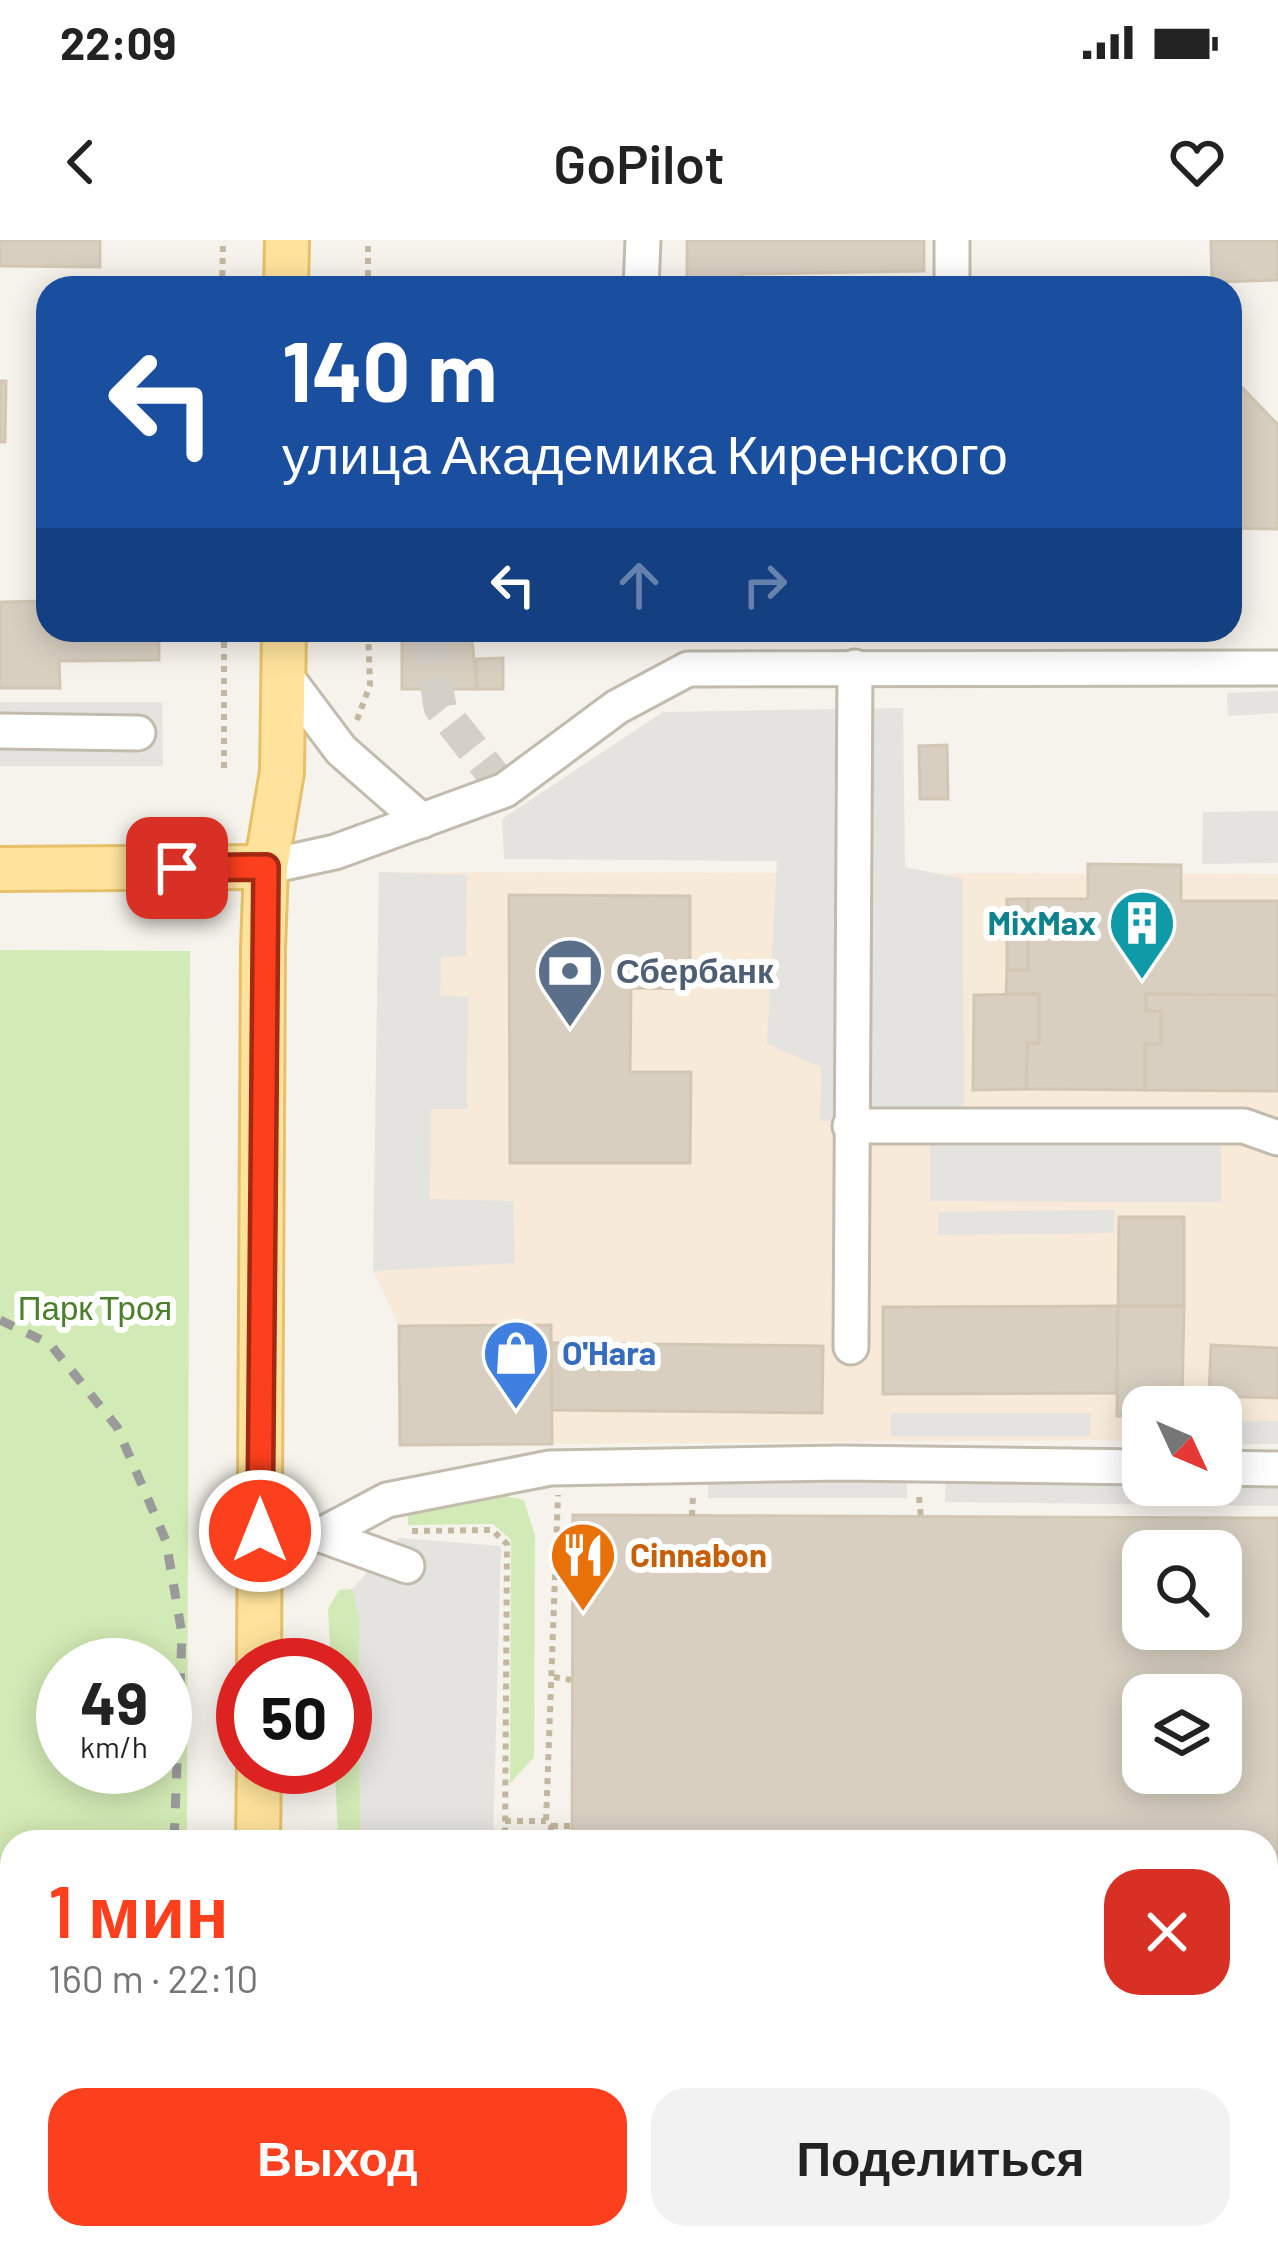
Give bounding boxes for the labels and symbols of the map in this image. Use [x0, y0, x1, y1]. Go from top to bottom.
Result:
pin [126, 817, 228, 919]
building icon: MixMax [1107, 888, 1177, 982]
place label: MixMax [987, 902, 1096, 942]
bank icon: Сбербанк [535, 936, 605, 1030]
place label: Сбербанк [616, 950, 774, 990]
park label: Парк Троя [18, 1287, 172, 1327]
shop icon: O'Hara [481, 1318, 551, 1412]
place label: O'Hara [562, 1332, 656, 1372]
north arrow [1122, 1386, 1242, 1506]
position arrow [197, 1468, 323, 1594]
restaurant icon: Cinnabon [548, 1520, 618, 1614]
place label: Cinnabon [630, 1534, 767, 1574]
speed limit sign: 50 [216, 1638, 372, 1794]

